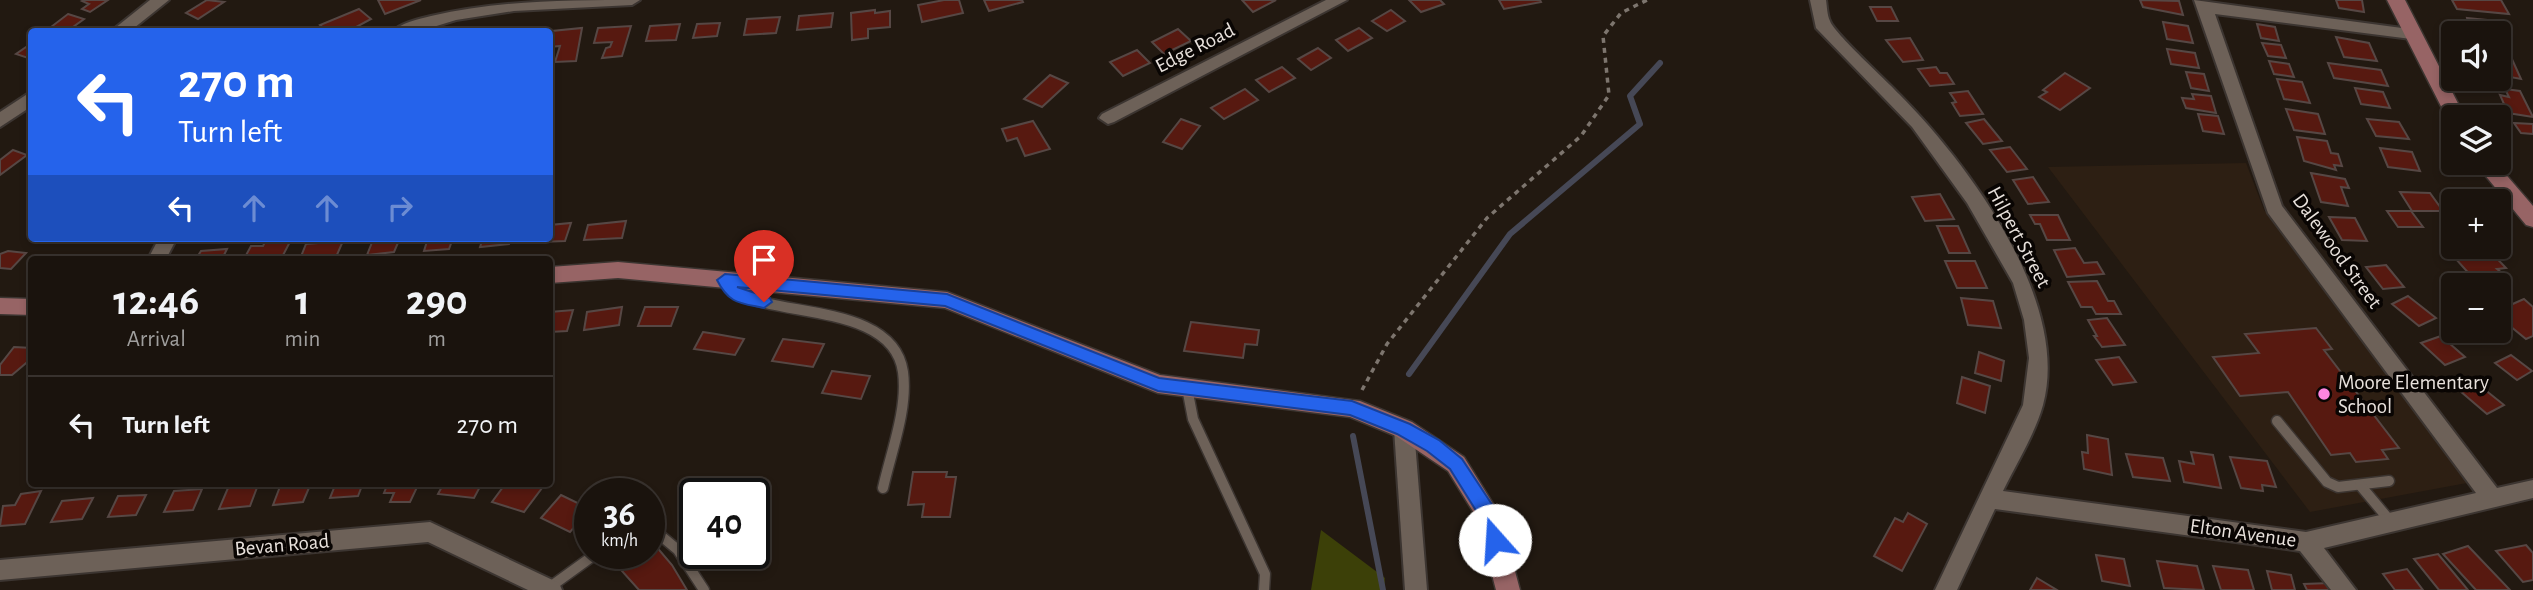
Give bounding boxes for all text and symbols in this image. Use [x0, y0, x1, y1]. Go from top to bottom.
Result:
street label: Edge Road [1152, 19, 1238, 77]
map controls [2441, 21, 2511, 343]
button: sound [2441, 21, 2511, 91]
icon: left [63, 56, 154, 147]
text: 270 m [178, 58, 295, 107]
button: layers [2441, 105, 2511, 175]
text: Turn left [178, 116, 282, 148]
street label: Hilpert Street [1984, 183, 2055, 291]
icon: left [162, 189, 200, 227]
icon: ahead [235, 189, 273, 227]
icon: ahead [308, 189, 346, 227]
icon: right [381, 189, 419, 227]
button: + [2441, 189, 2511, 259]
street label: Dalewood Street [2288, 190, 2386, 313]
pin [734, 230, 794, 302]
icon: arrive [745, 241, 783, 279]
button: − [2441, 273, 2511, 343]
text: 12:46 [113, 280, 199, 322]
text: 1 [295, 280, 310, 322]
text: 290 [406, 280, 468, 322]
text: Arrival [127, 328, 186, 351]
text: min [285, 328, 320, 351]
text: m [427, 328, 446, 351]
place label: Moore Elementary School [2338, 372, 2489, 417]
marker: Moore Elementary School [2316, 386, 2332, 402]
icon: left [63, 406, 101, 444]
text: Turn left [122, 412, 210, 438]
text: 270 m [457, 412, 518, 438]
speed limit sign: 40 [679, 478, 770, 569]
text: 36 [603, 497, 635, 532]
position arrow [1458, 503, 1532, 577]
street label: Elton Avenue [2188, 515, 2298, 551]
street label: Bevan Road [234, 530, 330, 560]
text: km/h [601, 532, 638, 550]

